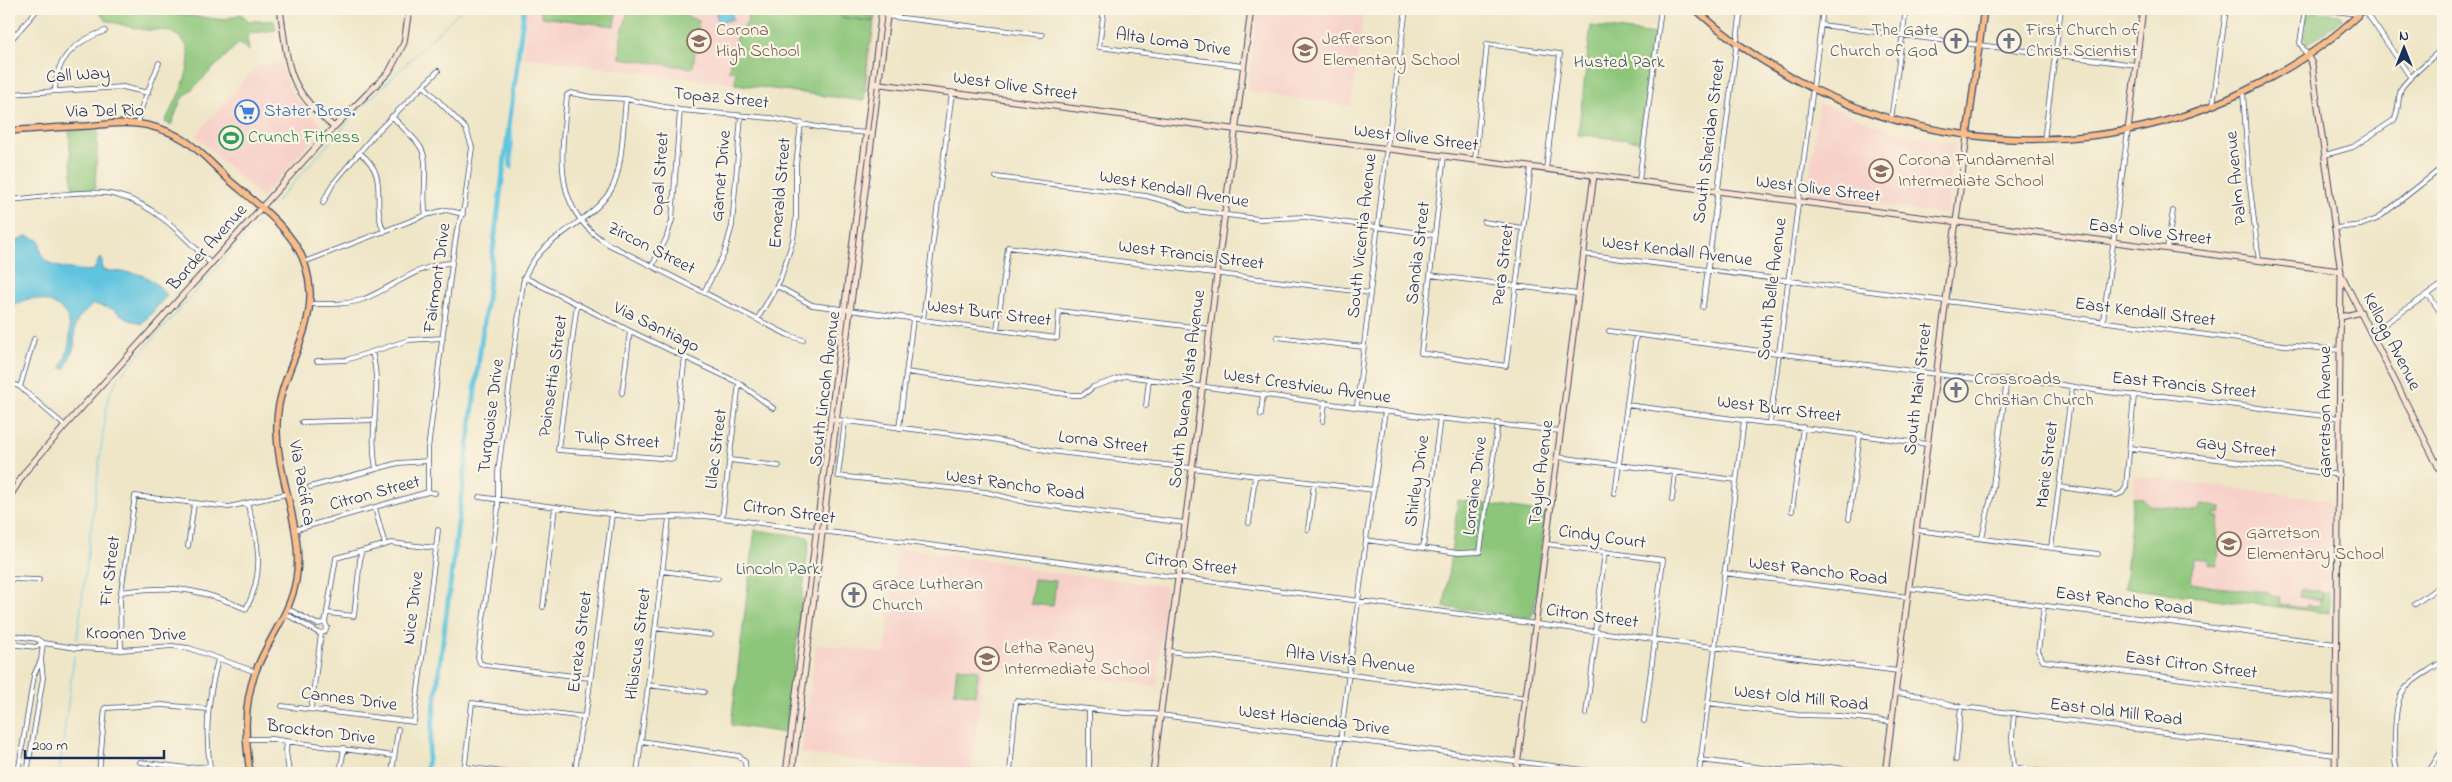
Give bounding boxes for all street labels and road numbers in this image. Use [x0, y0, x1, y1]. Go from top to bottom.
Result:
street label: Alta Loma Drive [1114, 22, 1233, 64]
street label: South Sheridan Street [1687, 57, 1733, 225]
street label: Call Way [45, 61, 111, 91]
street label: West Olive Street [951, 65, 1079, 109]
street label: Topaz Street [672, 81, 770, 117]
street label: Via Del Rio [65, 98, 144, 126]
street label: West Olive Street [1352, 118, 1480, 160]
street label: Garnet Drive [705, 128, 739, 223]
street label: Palm Avenue [2219, 129, 2255, 226]
street label: Opal Street [645, 131, 677, 217]
street label: Emerald Street [763, 136, 799, 250]
street label: South Vicentia Avenue [1341, 152, 1385, 319]
street label: West Kendall Avenue [1097, 164, 1252, 216]
street label: West Olive Street [1754, 169, 1882, 211]
street label: Border Avenue [161, 198, 255, 298]
street label: Sandia Street [1400, 200, 1438, 306]
street label: East Olive Street [2087, 213, 2213, 253]
street label: Zircon Street [603, 216, 699, 282]
street label: South Belle Avenue [1751, 216, 1795, 361]
street label: Fairmont Drive [417, 221, 459, 336]
street label: Pera Street [1486, 222, 1522, 308]
street label: West Kendall Avenue [1600, 230, 1755, 274]
street label: West Francis Street [1117, 234, 1265, 278]
street label: South Buena Vista Avenue [1163, 287, 1213, 490]
street label: Kellogg Avenue [2354, 289, 2427, 397]
street label: East Kendall Street [2073, 291, 2217, 335]
street label: West Burr Street [925, 293, 1053, 335]
street label: Via Santiago [607, 295, 704, 361]
street label: South Lincoln Avenue [804, 309, 849, 468]
street label: Poinsettia Street [533, 313, 575, 439]
street label: South Main Street [1898, 321, 1940, 457]
street label: Garretson Avenue [2313, 345, 2339, 478]
street label: Turquoise Drive [472, 357, 512, 475]
street label: West Crestview Avenue [1222, 362, 1393, 412]
street label: East Francis Street [2111, 365, 2257, 407]
street label: West Burr Street [1715, 389, 1843, 431]
street label: Lilac Street [699, 407, 735, 491]
street label: Taylor Avenue [1523, 418, 1561, 527]
street label: Marie Street [2030, 420, 2066, 510]
street label: Tulip Street [573, 425, 661, 457]
street label: Lorna Street [1057, 425, 1149, 461]
street label: Gay Street [2194, 430, 2278, 466]
street label: Shirley Drive [1399, 433, 1437, 528]
street label: Lorraine Drive [1457, 434, 1495, 537]
street label: Via Pacifica [281, 437, 321, 528]
street label: West Rancho Road [944, 463, 1086, 509]
street label: Citron Street [327, 469, 423, 519]
street label: Citron Street [741, 494, 837, 532]
street label: Cindy Court [1557, 519, 1647, 557]
street label: Fir Street [94, 535, 128, 608]
street label: Citron Street [1143, 546, 1239, 584]
street label: West Rancho Road [1747, 551, 1889, 593]
street label: Nice Drive [397, 569, 431, 646]
street label: East Rancho Road [2054, 581, 2194, 623]
street label: Hibiscus Street [619, 586, 659, 702]
street label: Eureka Street [562, 590, 600, 694]
street label: Citron Street [1544, 598, 1640, 636]
street label: Kroonen Drive [85, 621, 188, 649]
street label: Alta Vista Avenue [1284, 640, 1417, 682]
street label: East Citron Street [2123, 645, 2259, 687]
street label: West Old Mill Road [1732, 679, 1870, 719]
street label: Cannes Drive [299, 681, 399, 719]
street label: East Old Mill Road [2048, 692, 2184, 734]
street label: West Hacienda Drive [1237, 699, 1392, 743]
street label: Brockton Drive [264, 713, 378, 753]

